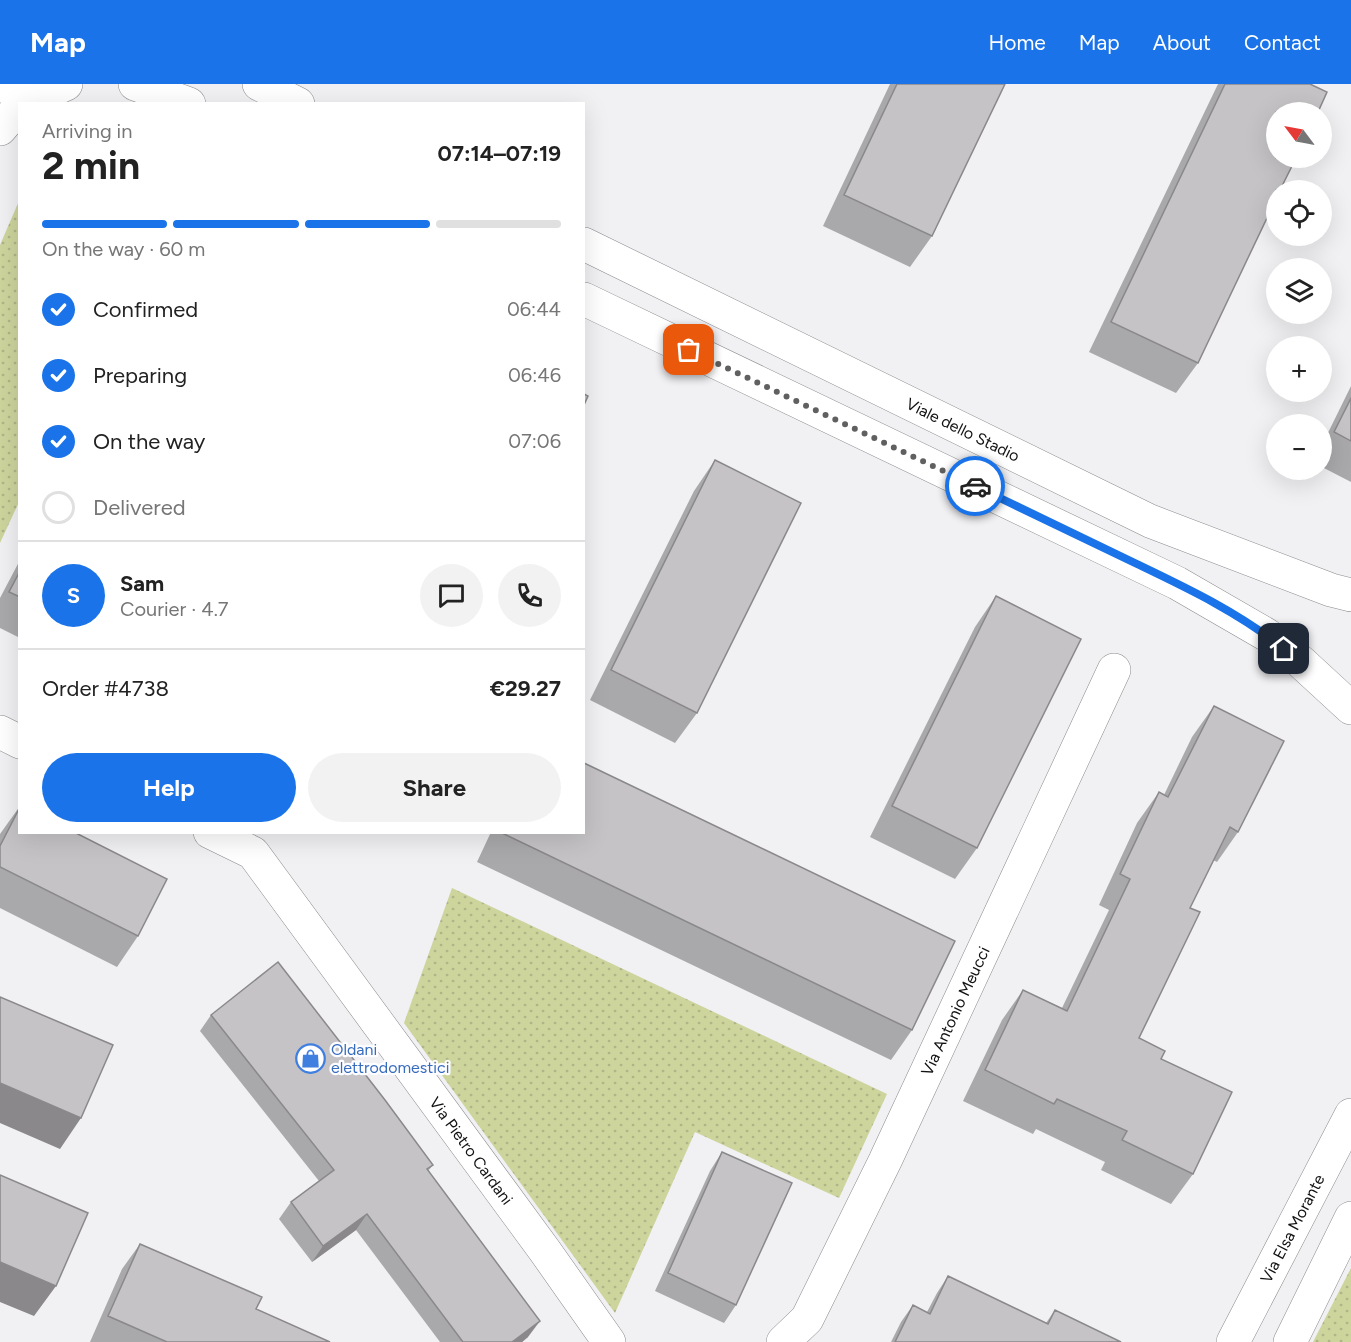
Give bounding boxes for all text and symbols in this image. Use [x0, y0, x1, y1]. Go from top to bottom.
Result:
text: Map [30, 25, 86, 59]
text: Home [989, 30, 1046, 55]
text: Map [1079, 30, 1120, 55]
text: About [1153, 30, 1211, 55]
text: Contact [1244, 30, 1321, 55]
north arrow [1266, 102, 1332, 168]
map controls [1266, 102, 1332, 480]
text: Arriving in [42, 119, 132, 143]
text: 07:14–07:19 [437, 140, 561, 167]
text: 2 min [42, 142, 140, 189]
button: locate [1266, 180, 1332, 246]
text: On the way · 60 m [42, 237, 205, 261]
button: layers [1266, 258, 1332, 324]
icon: check [42, 293, 75, 326]
text: Confirmed [93, 296, 198, 323]
text: 06:44 [507, 297, 561, 321]
pin [663, 324, 714, 375]
icon: bag [672, 333, 705, 366]
button: + [1266, 336, 1332, 402]
icon: check [42, 359, 75, 392]
text: Preparing [93, 362, 187, 389]
text: 06:46 [508, 363, 561, 387]
street label: Viale dello Stadio [903, 394, 1023, 465]
button: − [1266, 414, 1332, 480]
icon: check [42, 425, 75, 458]
text: On the way [93, 428, 205, 455]
text: 07:06 [508, 429, 561, 453]
courier [945, 456, 1005, 516]
icon: car [959, 470, 992, 503]
text: Delivered [93, 494, 186, 521]
button: chat [420, 564, 483, 627]
button: phone [498, 564, 561, 627]
text: Sam [120, 570, 164, 597]
text: S [67, 582, 80, 609]
text: Courier · 4.7 [120, 597, 229, 621]
pin [1258, 623, 1309, 674]
icon: home [1267, 632, 1300, 665]
text: Order #4738 [42, 675, 169, 702]
text: €29.27 [490, 675, 561, 702]
button: Help [42, 753, 296, 822]
button: Share [308, 753, 561, 822]
street label: Via Antonio Meucci [917, 943, 993, 1078]
place label: Oldani elettrodomestici [331, 1040, 449, 1077]
shop icon: Oldani elettrodomestici [294, 1042, 326, 1074]
street label: Via Pietro Cardani [426, 1093, 517, 1208]
street label: Via Elsa Morante [1256, 1171, 1328, 1286]

